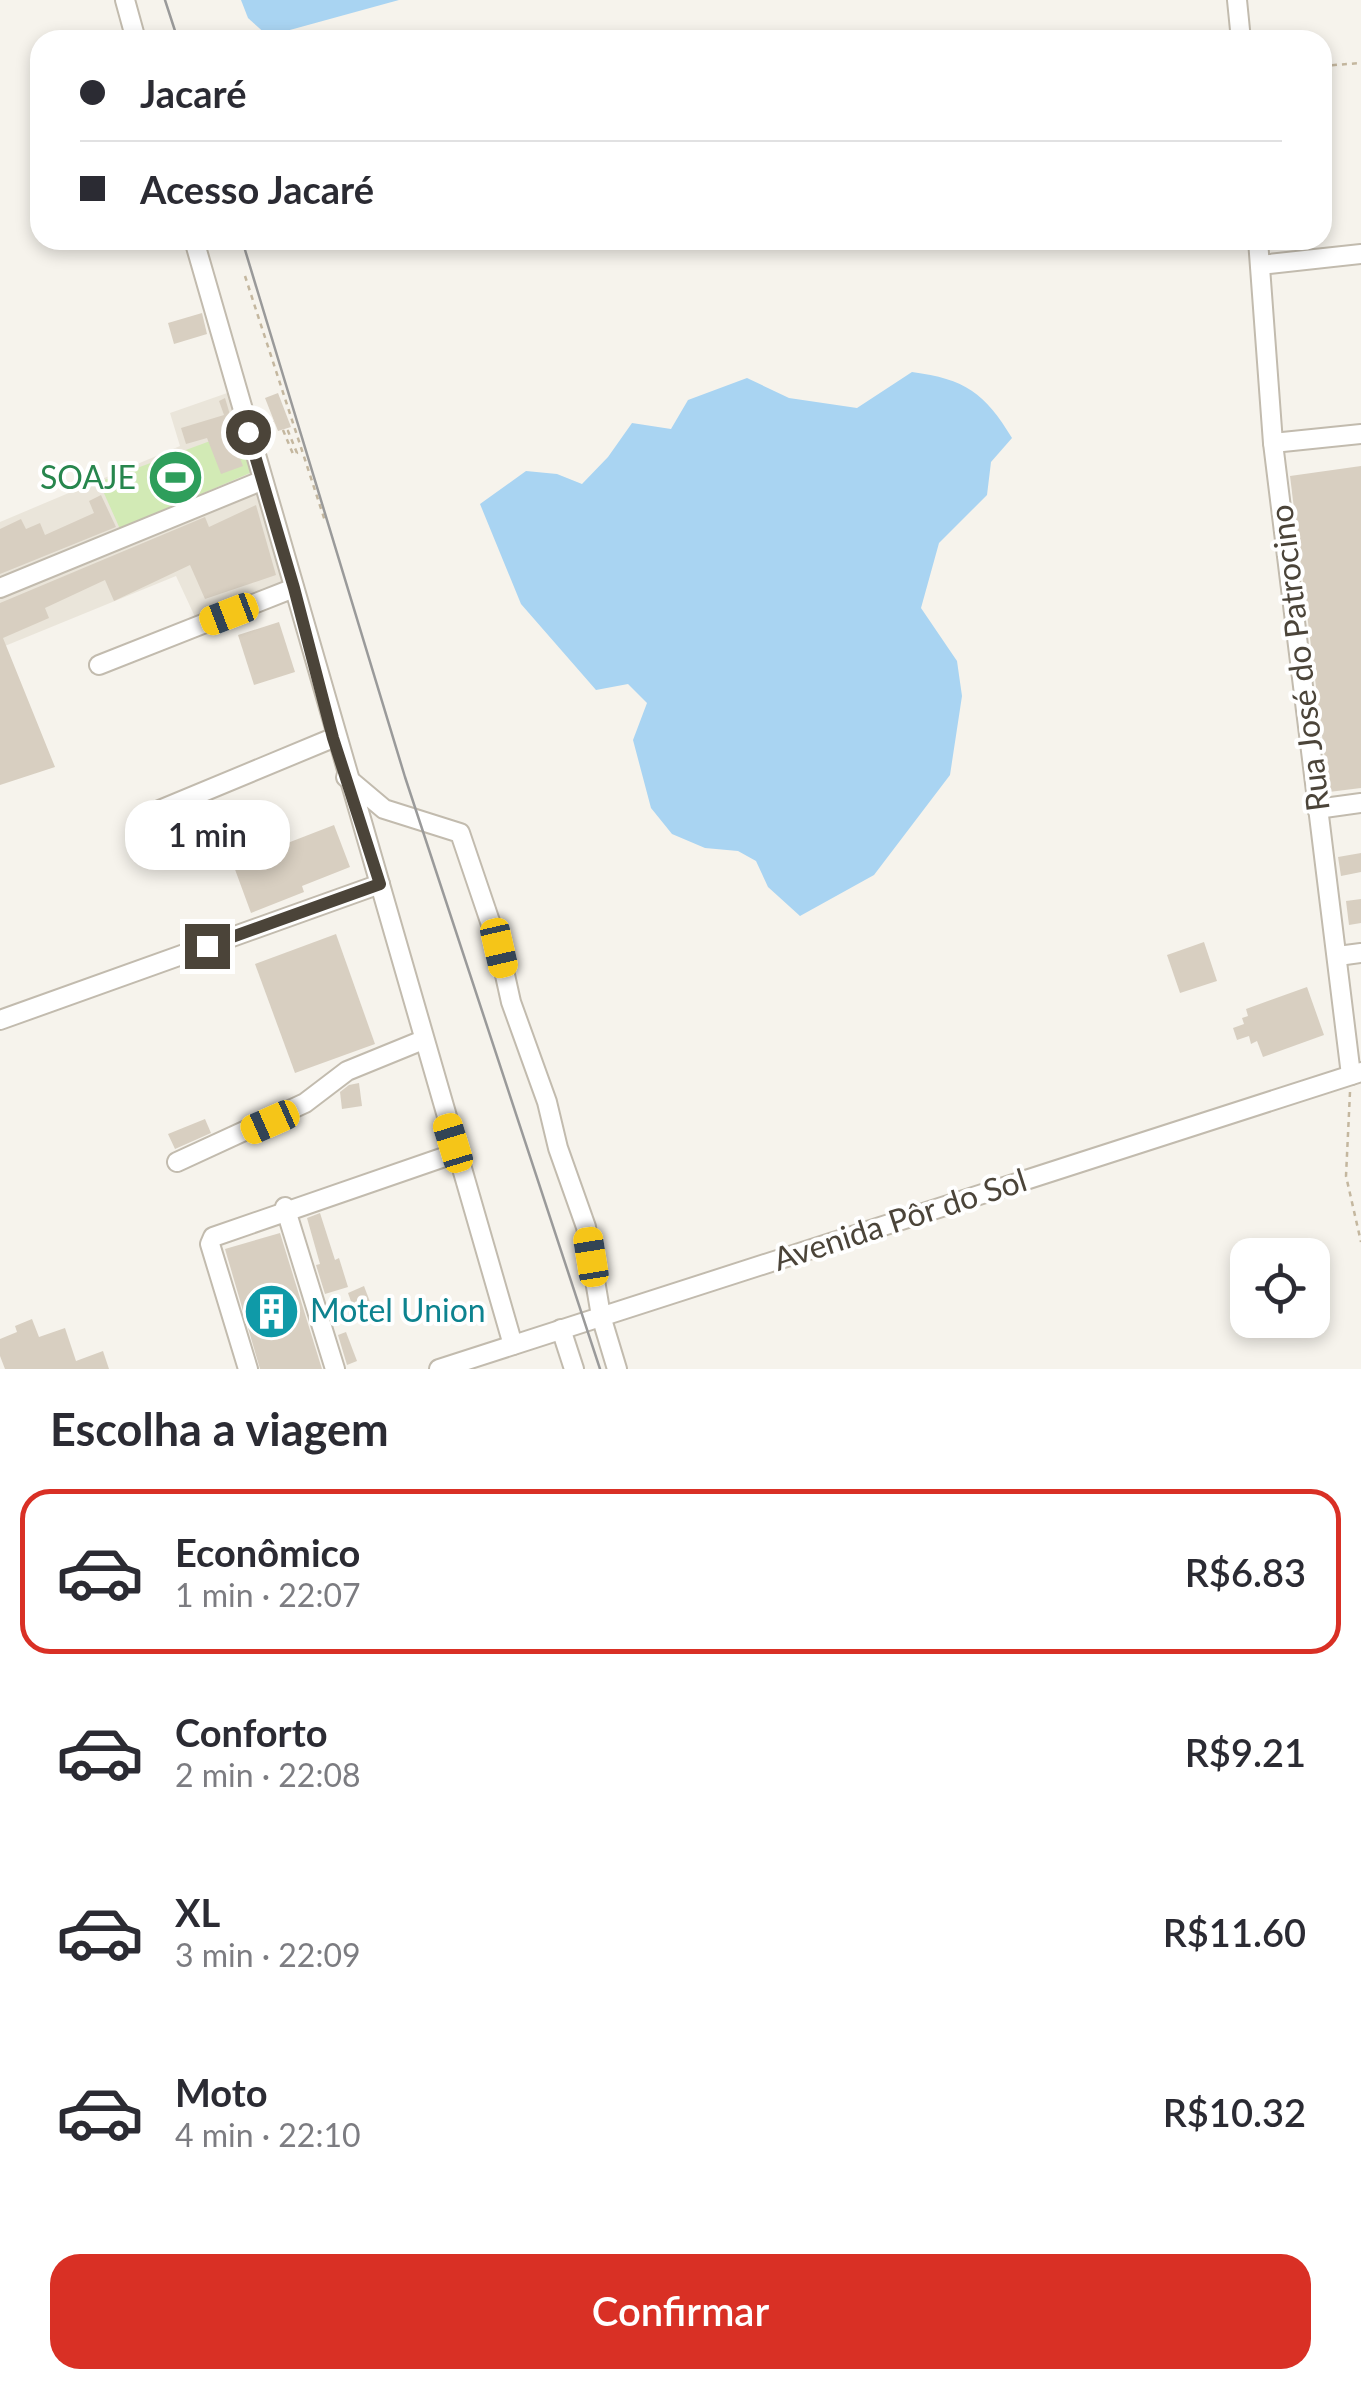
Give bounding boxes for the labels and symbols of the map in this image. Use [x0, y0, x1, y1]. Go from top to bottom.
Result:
route start [226, 410, 271, 455]
sports icon: SOAJE [145, 448, 205, 508]
place label: SOAJE [40, 457, 136, 496]
street label: Rua José do Patrocino [1260, 503, 1337, 814]
car [196, 589, 262, 639]
callout: 1 min [124, 801, 290, 871]
car [478, 915, 520, 981]
route end [185, 924, 230, 969]
car [236, 1096, 304, 1148]
car [430, 1110, 476, 1176]
street label: Avenida Pôr do Sol [768, 1159, 1031, 1278]
car [571, 1225, 611, 1289]
building icon: Motel Union [241, 1281, 301, 1341]
place label: Motel Union [310, 1290, 486, 1329]

